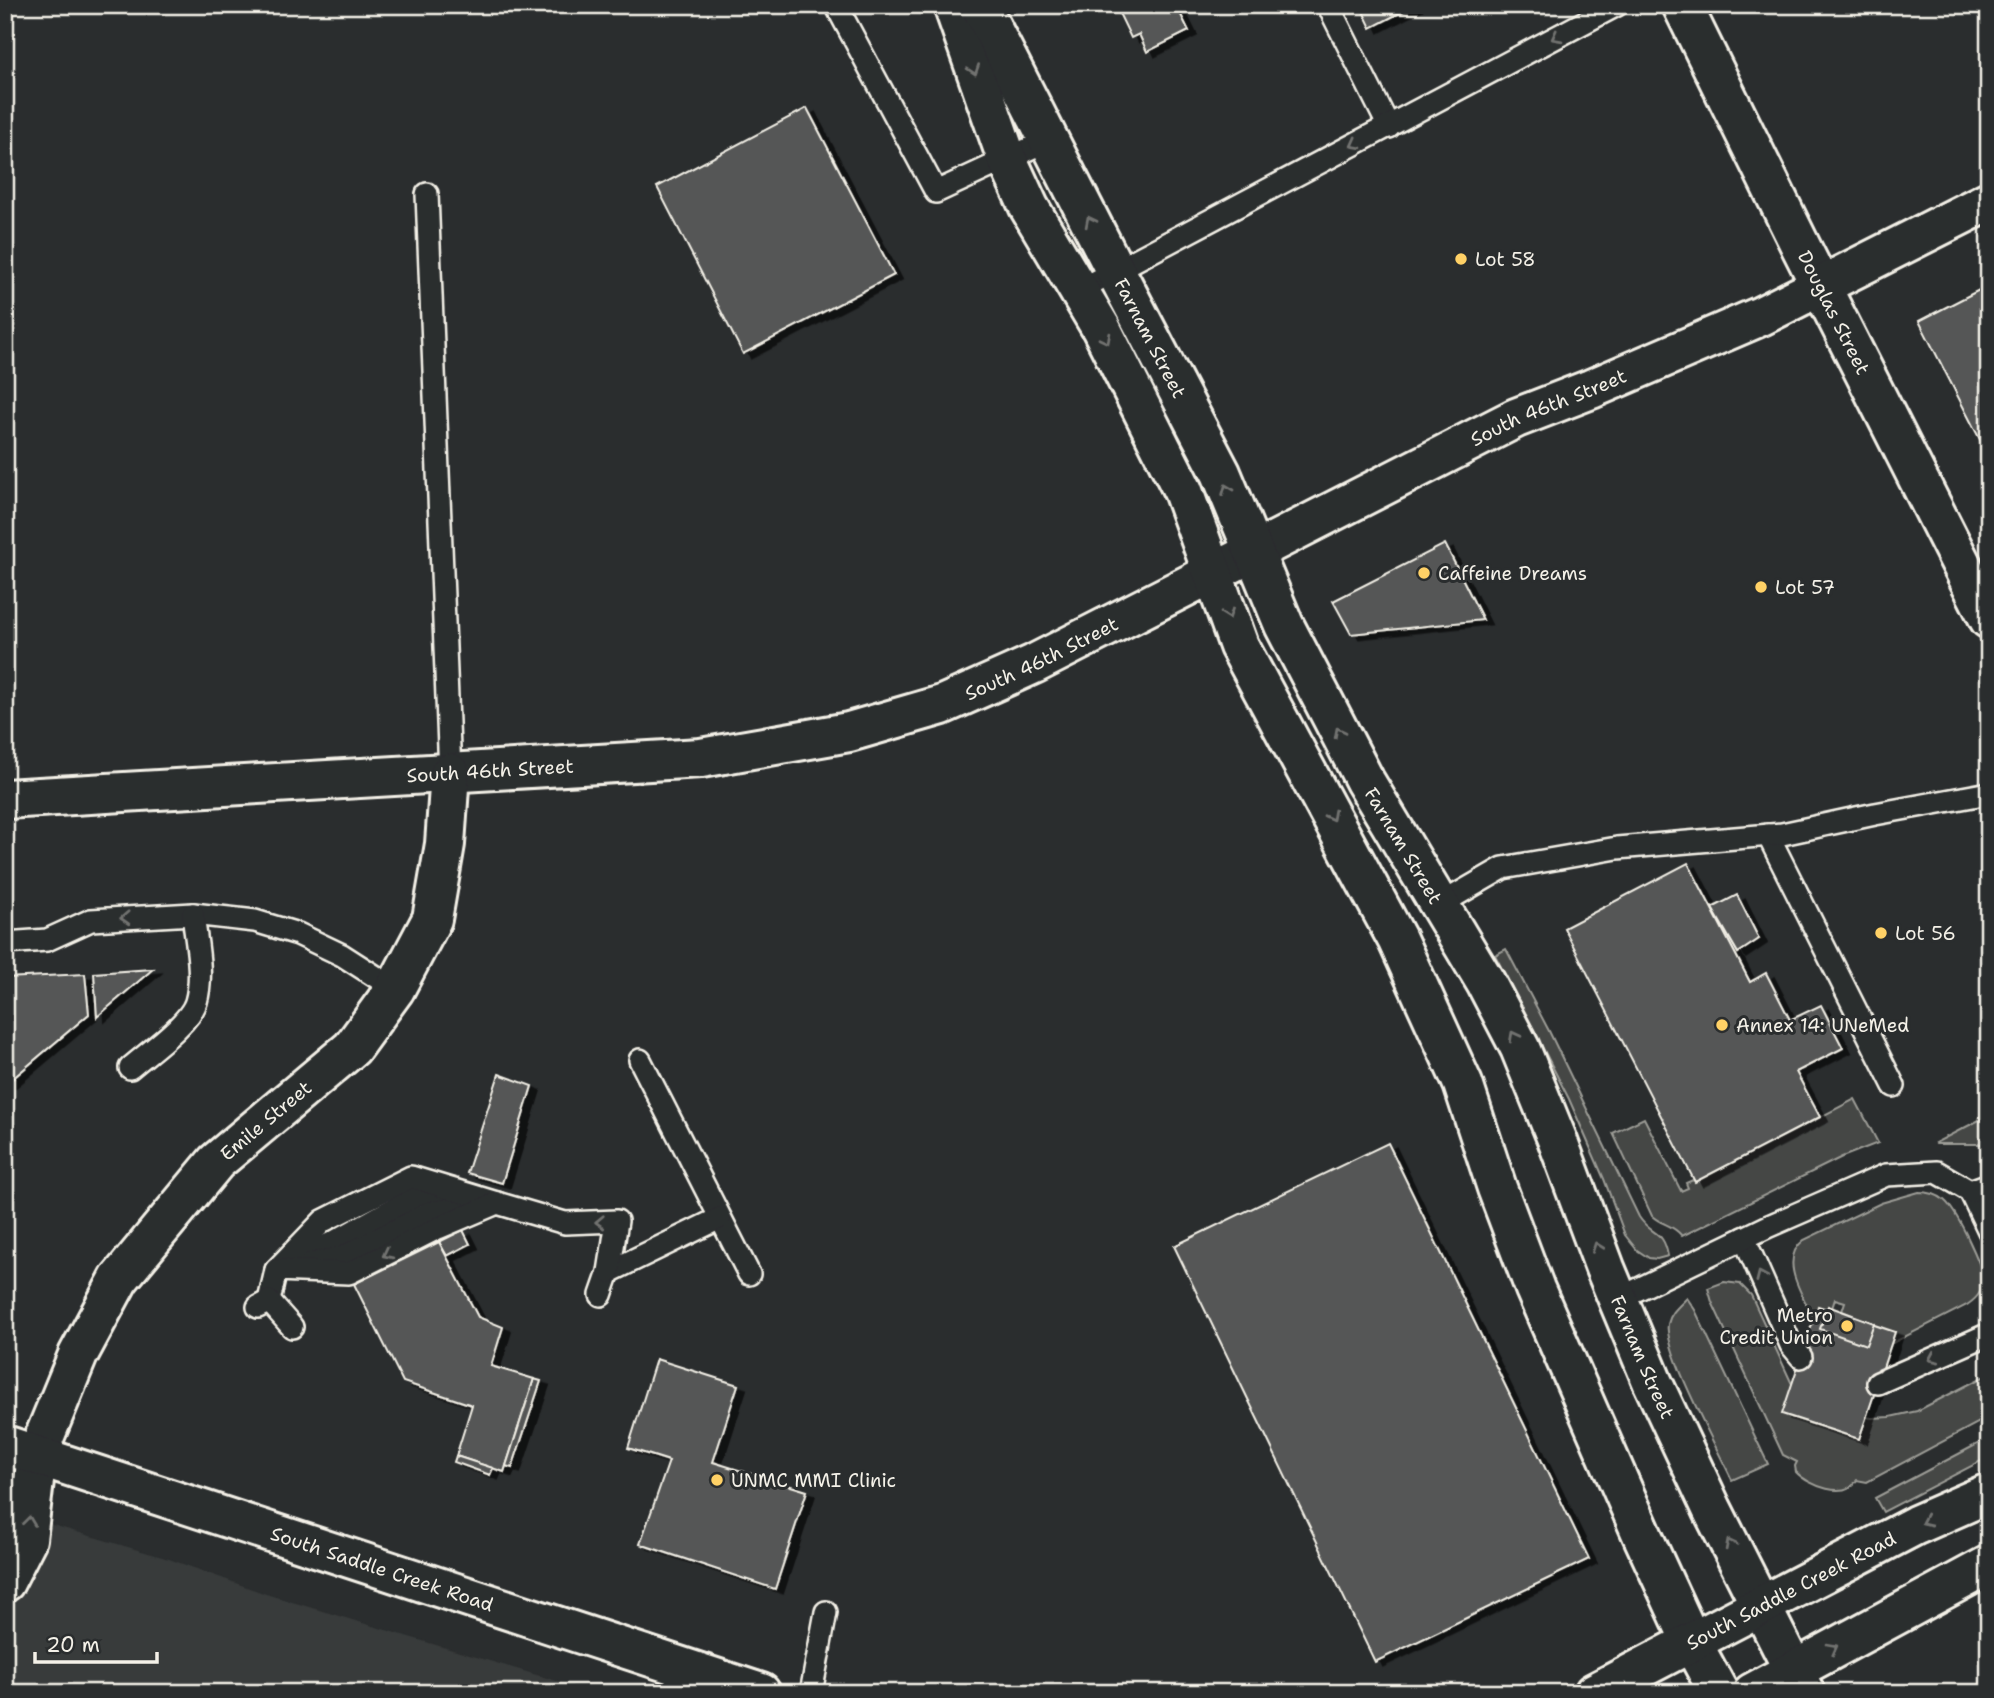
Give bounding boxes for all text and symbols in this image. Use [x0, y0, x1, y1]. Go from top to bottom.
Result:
one-way arrow [1551, 29, 1563, 43]
one-way arrow [966, 64, 981, 76]
one-way arrow [1350, 136, 1363, 149]
one-way arrow [1084, 216, 1098, 228]
street label: Douglas Street [1792, 246, 1876, 379]
place label: Lot 58 [1475, 247, 1536, 272]
marker: Lot 58 [1453, 251, 1469, 267]
street label: Farnam Street [1109, 274, 1192, 402]
one-way arrow [1098, 332, 1112, 345]
street label: South 46th Street [1466, 363, 1630, 452]
one-way arrow [1222, 483, 1236, 495]
place label: Caffeine Dreams [1438, 561, 1587, 586]
marker: Caffeine Dreams [1416, 565, 1432, 581]
place label: Lot 57 [1775, 575, 1835, 600]
marker: Lot 57 [1753, 579, 1769, 595]
one-way arrow [1219, 608, 1233, 620]
street label: South 46th Street [961, 611, 1122, 706]
one-way arrow [1334, 727, 1347, 739]
street label: South 46th Street [406, 753, 574, 788]
street label: Farnam Street [1359, 783, 1448, 909]
one-way arrow [1323, 809, 1336, 822]
one-way arrow [119, 910, 130, 925]
place label: Lot 56 [1895, 921, 1956, 946]
marker: Lot 56 [1873, 925, 1889, 941]
place label: Annex 14: UNeMed [1736, 1013, 1909, 1038]
marker: Annex 14: UNeMed [1714, 1017, 1730, 1033]
one-way arrow [1508, 1030, 1522, 1043]
street label: Emile Street [215, 1075, 316, 1166]
one-way arrow [595, 1214, 605, 1230]
one-way arrow [1592, 1241, 1606, 1253]
one-way arrow [382, 1245, 394, 1259]
one-way arrow [1755, 1271, 1769, 1283]
street label: Farnam Street [1605, 1292, 1680, 1423]
place label: Metro Credit Union [1719, 1303, 1833, 1350]
marker: Metro Credit Union [1839, 1318, 1855, 1334]
one-way arrow [1928, 1350, 1941, 1364]
place label: UNMC MMI Clinic [731, 1468, 896, 1493]
marker: UNMC MMI Clinic [709, 1472, 725, 1488]
one-way arrow [1921, 1512, 1934, 1526]
one-way arrow [21, 1515, 36, 1527]
street label: South Saddle Creek Road [268, 1521, 497, 1617]
street label: South Saddle Creek Road [1682, 1525, 1900, 1655]
one-way arrow [1724, 1539, 1738, 1551]
scale bar [35, 1621, 158, 1665]
text: 20 m [46, 1631, 100, 1659]
one-way arrow [1826, 1643, 1838, 1656]

